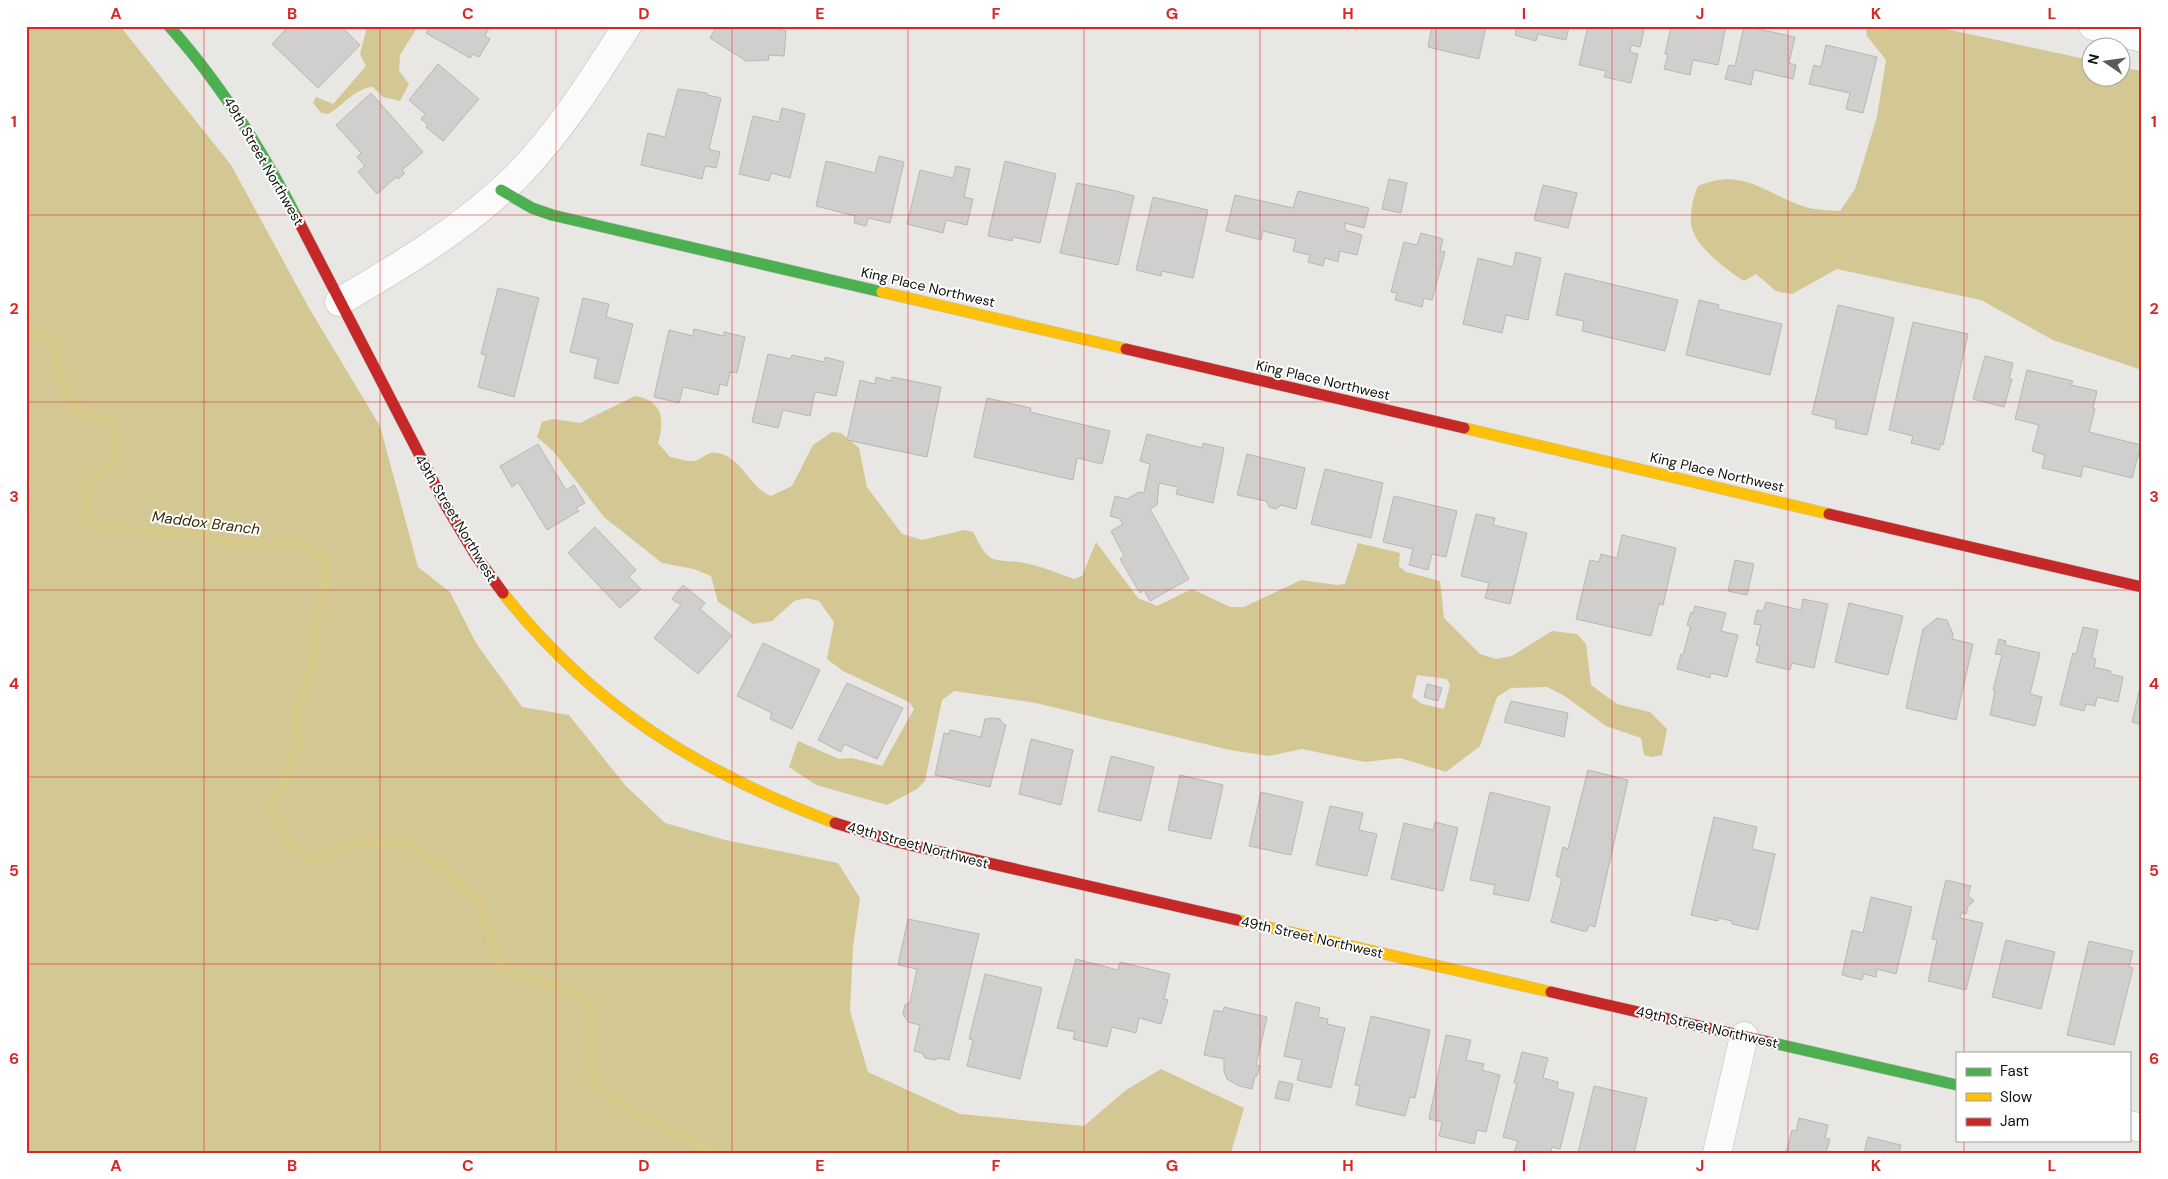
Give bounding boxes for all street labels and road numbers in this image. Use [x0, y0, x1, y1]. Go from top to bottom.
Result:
street label: 49th Street Northwest [220, 94, 308, 228]
street label: King Place Northwest [859, 263, 997, 311]
street label: King Place Northwest [1254, 356, 1392, 404]
street label: King Place Northwest [1648, 448, 1786, 496]
street label: 49th Street Northwest [411, 451, 501, 585]
street label: 49th Street Northwest [846, 818, 990, 872]
street label: 49th Street Northwest [1239, 912, 1385, 962]
street label: 49th Street Northwest [1634, 1002, 1780, 1052]

